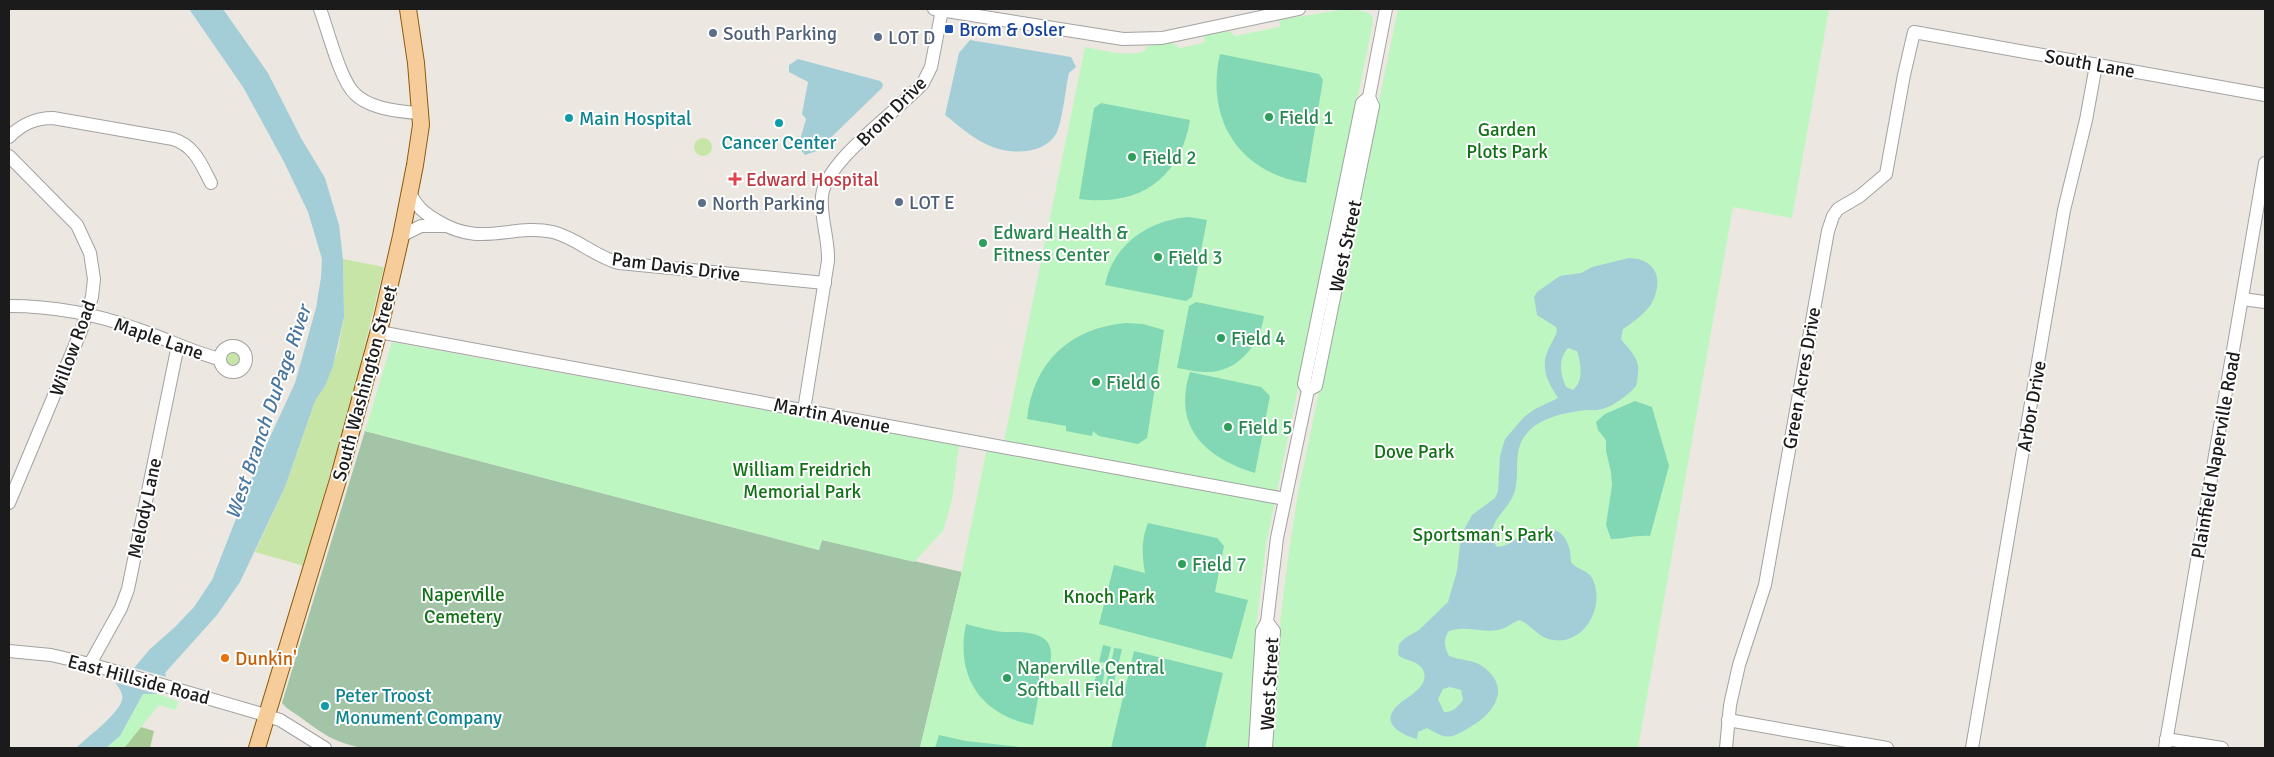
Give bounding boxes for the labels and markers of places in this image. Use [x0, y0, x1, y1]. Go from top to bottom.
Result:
place label: Brom & Osler [959, 18, 1065, 42]
place label: South Parking [723, 22, 837, 46]
marker: Brom & Osler [943, 23, 955, 35]
place label: LOT D [888, 26, 935, 50]
marker: South Parking [707, 27, 719, 39]
marker: LOT D [872, 31, 884, 43]
place label: Field 1 [1279, 106, 1334, 130]
place label: Main Hospital [579, 107, 692, 131]
marker: Field 1 [1263, 111, 1275, 123]
marker: Main Hospital [563, 112, 575, 124]
marker: Cancer Center [773, 117, 785, 129]
place label: Cancer Center [721, 131, 837, 155]
place label: Field 2 [1142, 146, 1197, 170]
marker: Field 2 [1126, 151, 1138, 163]
place label: Edward Hospital [746, 168, 879, 192]
marker: Edward Hospital [728, 172, 742, 186]
place label: LOT E [909, 191, 955, 215]
place label: North Parking [712, 192, 825, 216]
marker: LOT E [893, 196, 905, 208]
marker: North Parking [696, 197, 708, 209]
place label: Edward Health & Fitness Center [993, 221, 1128, 267]
marker: Edward Health & Fitness Center [977, 237, 989, 249]
place label: Field 3 [1168, 246, 1223, 270]
marker: Field 3 [1152, 251, 1164, 263]
place label: Field 4 [1231, 327, 1286, 351]
marker: Field 4 [1215, 332, 1227, 344]
place label: Field 6 [1106, 371, 1161, 395]
marker: Field 6 [1090, 376, 1102, 388]
place label: Field 5 [1238, 416, 1293, 440]
marker: Field 5 [1222, 421, 1234, 433]
place label: Field 7 [1192, 553, 1247, 577]
marker: Field 7 [1176, 558, 1188, 570]
place label: Dunkin' [235, 647, 297, 671]
marker: Dunkin' [219, 652, 231, 664]
place label: Naperville Central Softball Field [1017, 656, 1165, 702]
marker: Naperville Central Softball Field [1001, 672, 1013, 684]
place label: Peter Troost Monument Company [335, 684, 502, 730]
marker: Peter Troost Monument Company [319, 700, 331, 712]

